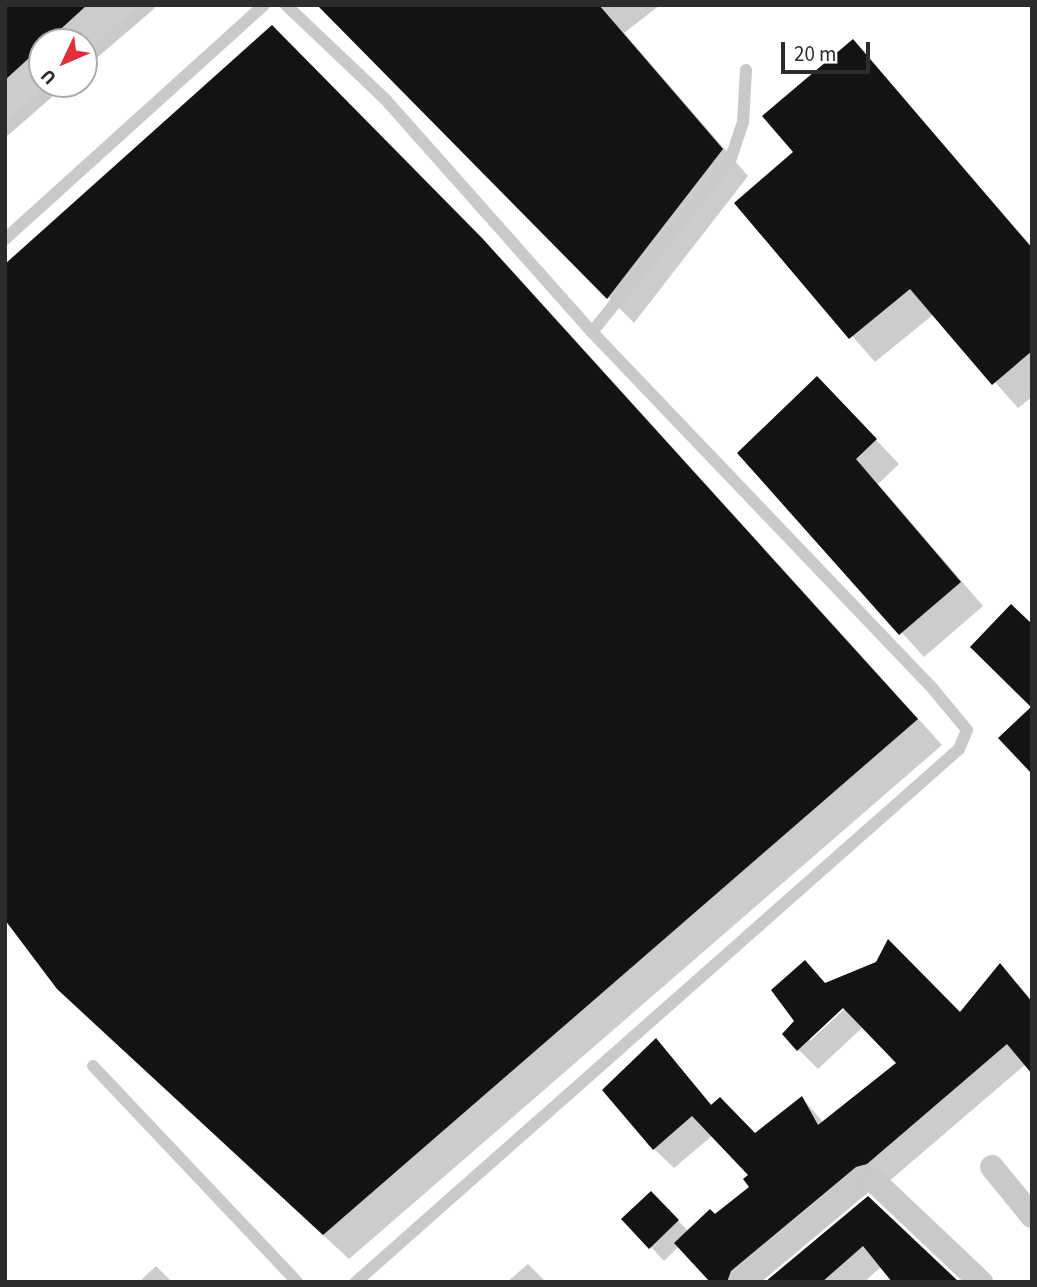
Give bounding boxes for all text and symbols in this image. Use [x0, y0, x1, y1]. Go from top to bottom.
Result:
north arrow [28, 28, 98, 98]
scale bar [785, 28, 874, 72]
text: 20 m [794, 39, 836, 69]
text: U [35, 63, 63, 90]

